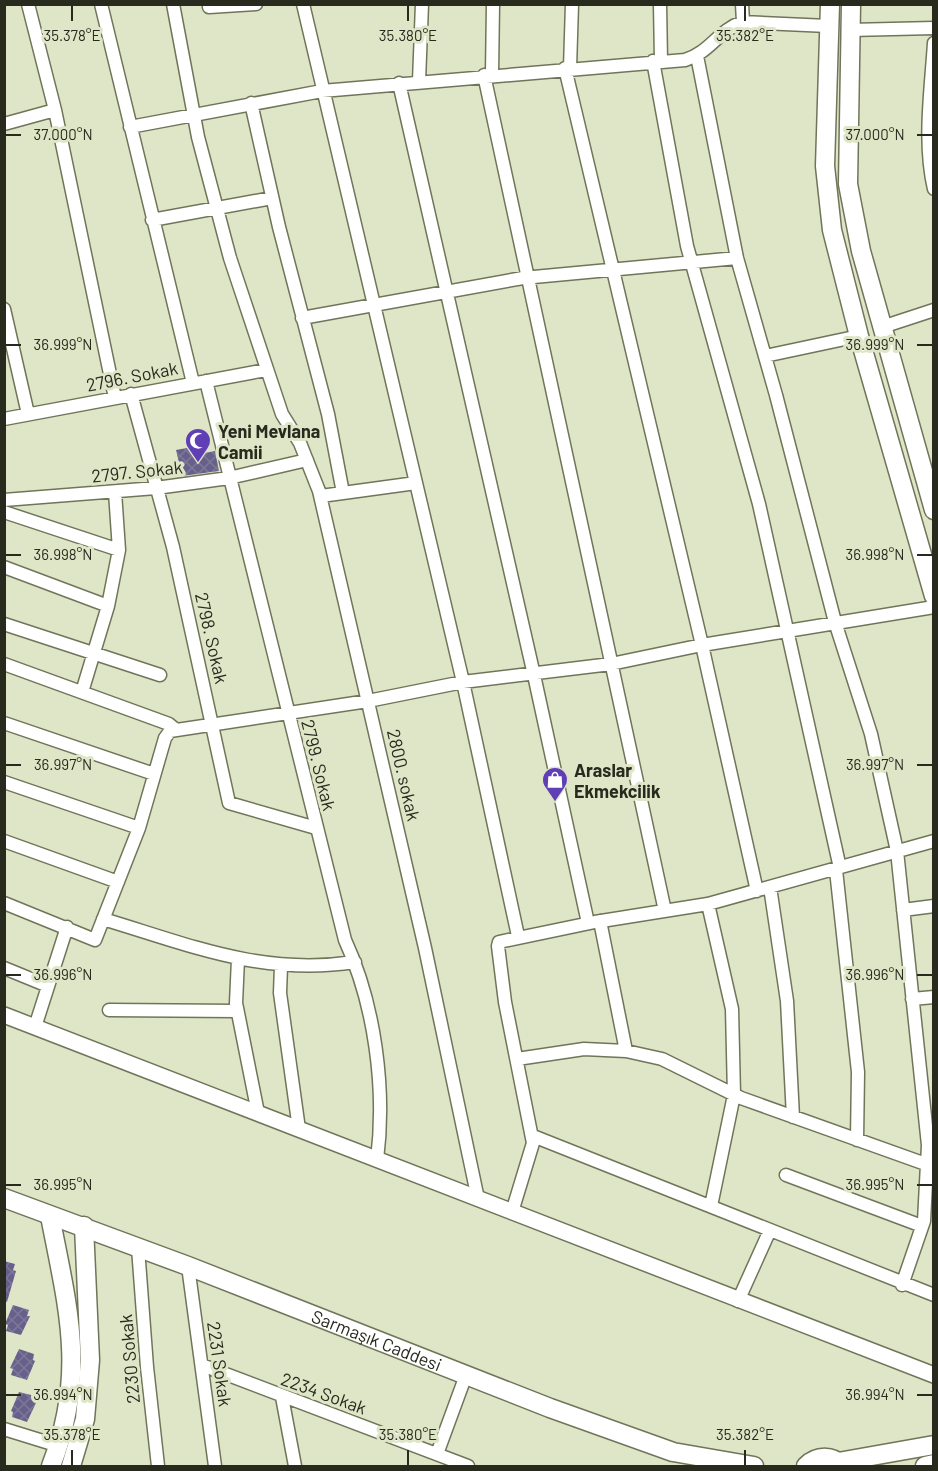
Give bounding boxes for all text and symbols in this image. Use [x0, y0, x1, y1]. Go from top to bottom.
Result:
text: 35.378°E [43, 26, 101, 44]
text: 35.380°E [379, 26, 437, 44]
text: 35.382°E [716, 26, 774, 44]
text: 37.000°N [33, 125, 93, 143]
text: 37.000°N [845, 125, 905, 143]
text: 36.999°N [34, 335, 92, 353]
text: 36.999°N [846, 335, 904, 353]
street label: 2796. Sokak [84, 356, 180, 396]
place label: Yeni Mevlana Camii [218, 420, 320, 463]
mosque icon: Yeni Mevlana Camii [183, 426, 213, 464]
street label: 2797. Sokak [90, 455, 184, 487]
text: 36.998°N [34, 545, 92, 563]
text: 36.998°N [846, 545, 904, 563]
street label: 2798. Sokak [191, 590, 233, 686]
street label: 2799. Sokak [297, 717, 341, 813]
street label: 2800. sokak [383, 727, 425, 823]
text: 36.997°N [34, 755, 92, 773]
text: 36.997°N [846, 755, 904, 773]
place label: Araslar Ekmekcilik [574, 759, 661, 802]
shop icon: Araslar Ekmekcilik [540, 765, 570, 803]
text: 36.996°N [34, 965, 92, 983]
text: 36.996°N [846, 965, 904, 983]
text: 36.995°N [34, 1175, 92, 1193]
text: 36.995°N [846, 1175, 904, 1193]
street label: Sarmaşık Caddesi [309, 1305, 445, 1375]
street label: 2230 Sokak [114, 1313, 144, 1405]
street label: 2231 Sokak [203, 1320, 237, 1408]
street label: 2234 Sokak [278, 1367, 370, 1419]
text: 36.994°N [33, 1385, 93, 1403]
text: 36.994°N [845, 1385, 905, 1403]
text: 35.378°E [43, 1425, 101, 1443]
text: 35.380°E [379, 1425, 437, 1443]
text: 35.382°E [716, 1425, 774, 1443]

